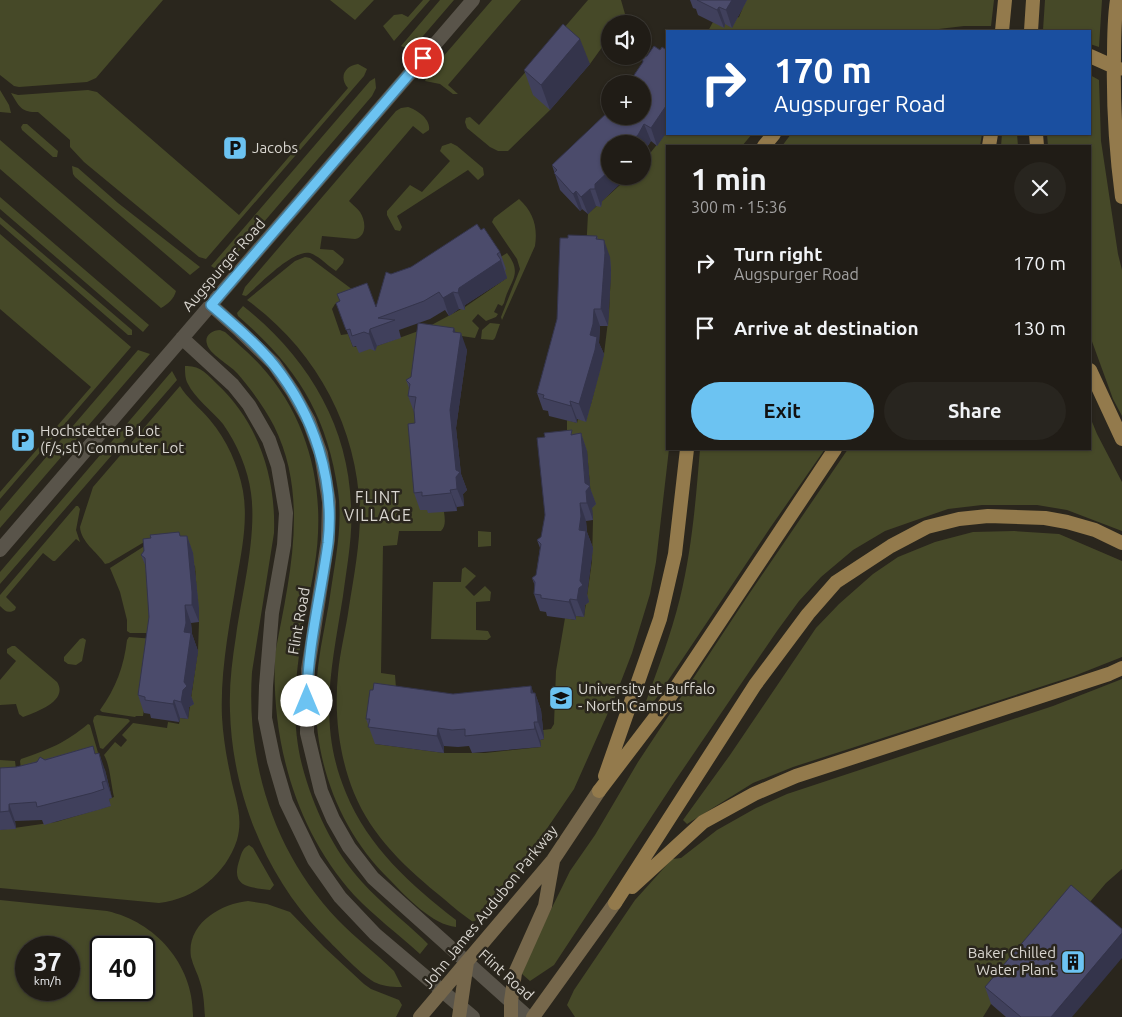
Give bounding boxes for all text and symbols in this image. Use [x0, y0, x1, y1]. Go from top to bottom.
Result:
map controls [601, 15, 651, 185]
button: sound [601, 15, 651, 65]
pin [402, 37, 444, 79]
icon: arrive [409, 44, 437, 72]
icon: right [691, 50, 756, 115]
text: 170 m [774, 50, 872, 90]
button: + [601, 75, 651, 125]
text: Augspurger Road [774, 91, 946, 116]
parking icon: Jacobs [222, 135, 248, 161]
button: − [601, 135, 651, 185]
place label: Jacobs [252, 139, 298, 156]
text: 1 min [691, 162, 767, 196]
button: close [1014, 162, 1066, 214]
text: 300 m · 15:36 [691, 198, 787, 216]
street label: Augspurger Road [179, 215, 268, 314]
text: Turn right [734, 243, 822, 265]
icon: right [691, 249, 719, 277]
text: 170 m [1013, 252, 1066, 274]
text: Augspurger Road [734, 265, 859, 283]
icon: arrive [691, 314, 719, 342]
text: Arrive at destination [734, 317, 919, 339]
text: 130 m [1013, 317, 1066, 339]
button: Exit [691, 382, 874, 440]
button: Share [884, 382, 1066, 440]
place label: Hochstetter B Lot (f/s,st) Commuter Lot [40, 422, 184, 456]
parking icon: Hochstetter B Lot (f/s,st) Commuter Lot [10, 427, 36, 453]
district label: FLINT VILLAGE [344, 488, 412, 524]
street label: Flint Road [284, 586, 313, 656]
position arrow [280, 674, 332, 726]
place label: University at Buffalo - North Campus [578, 680, 715, 714]
school or university icon: University at Buffalo - North Campus [548, 685, 574, 711]
street label: John James Audubon Parkway [419, 822, 561, 992]
speed limit sign: 40 [90, 936, 155, 1001]
place label: Baker Chilled Water Plant [968, 944, 1056, 978]
street label: Flint Road [475, 946, 537, 1004]
text: 37 [33, 948, 62, 976]
building icon: Baker Chilled Water Plant [1060, 949, 1086, 975]
text: km/h [34, 974, 61, 987]

